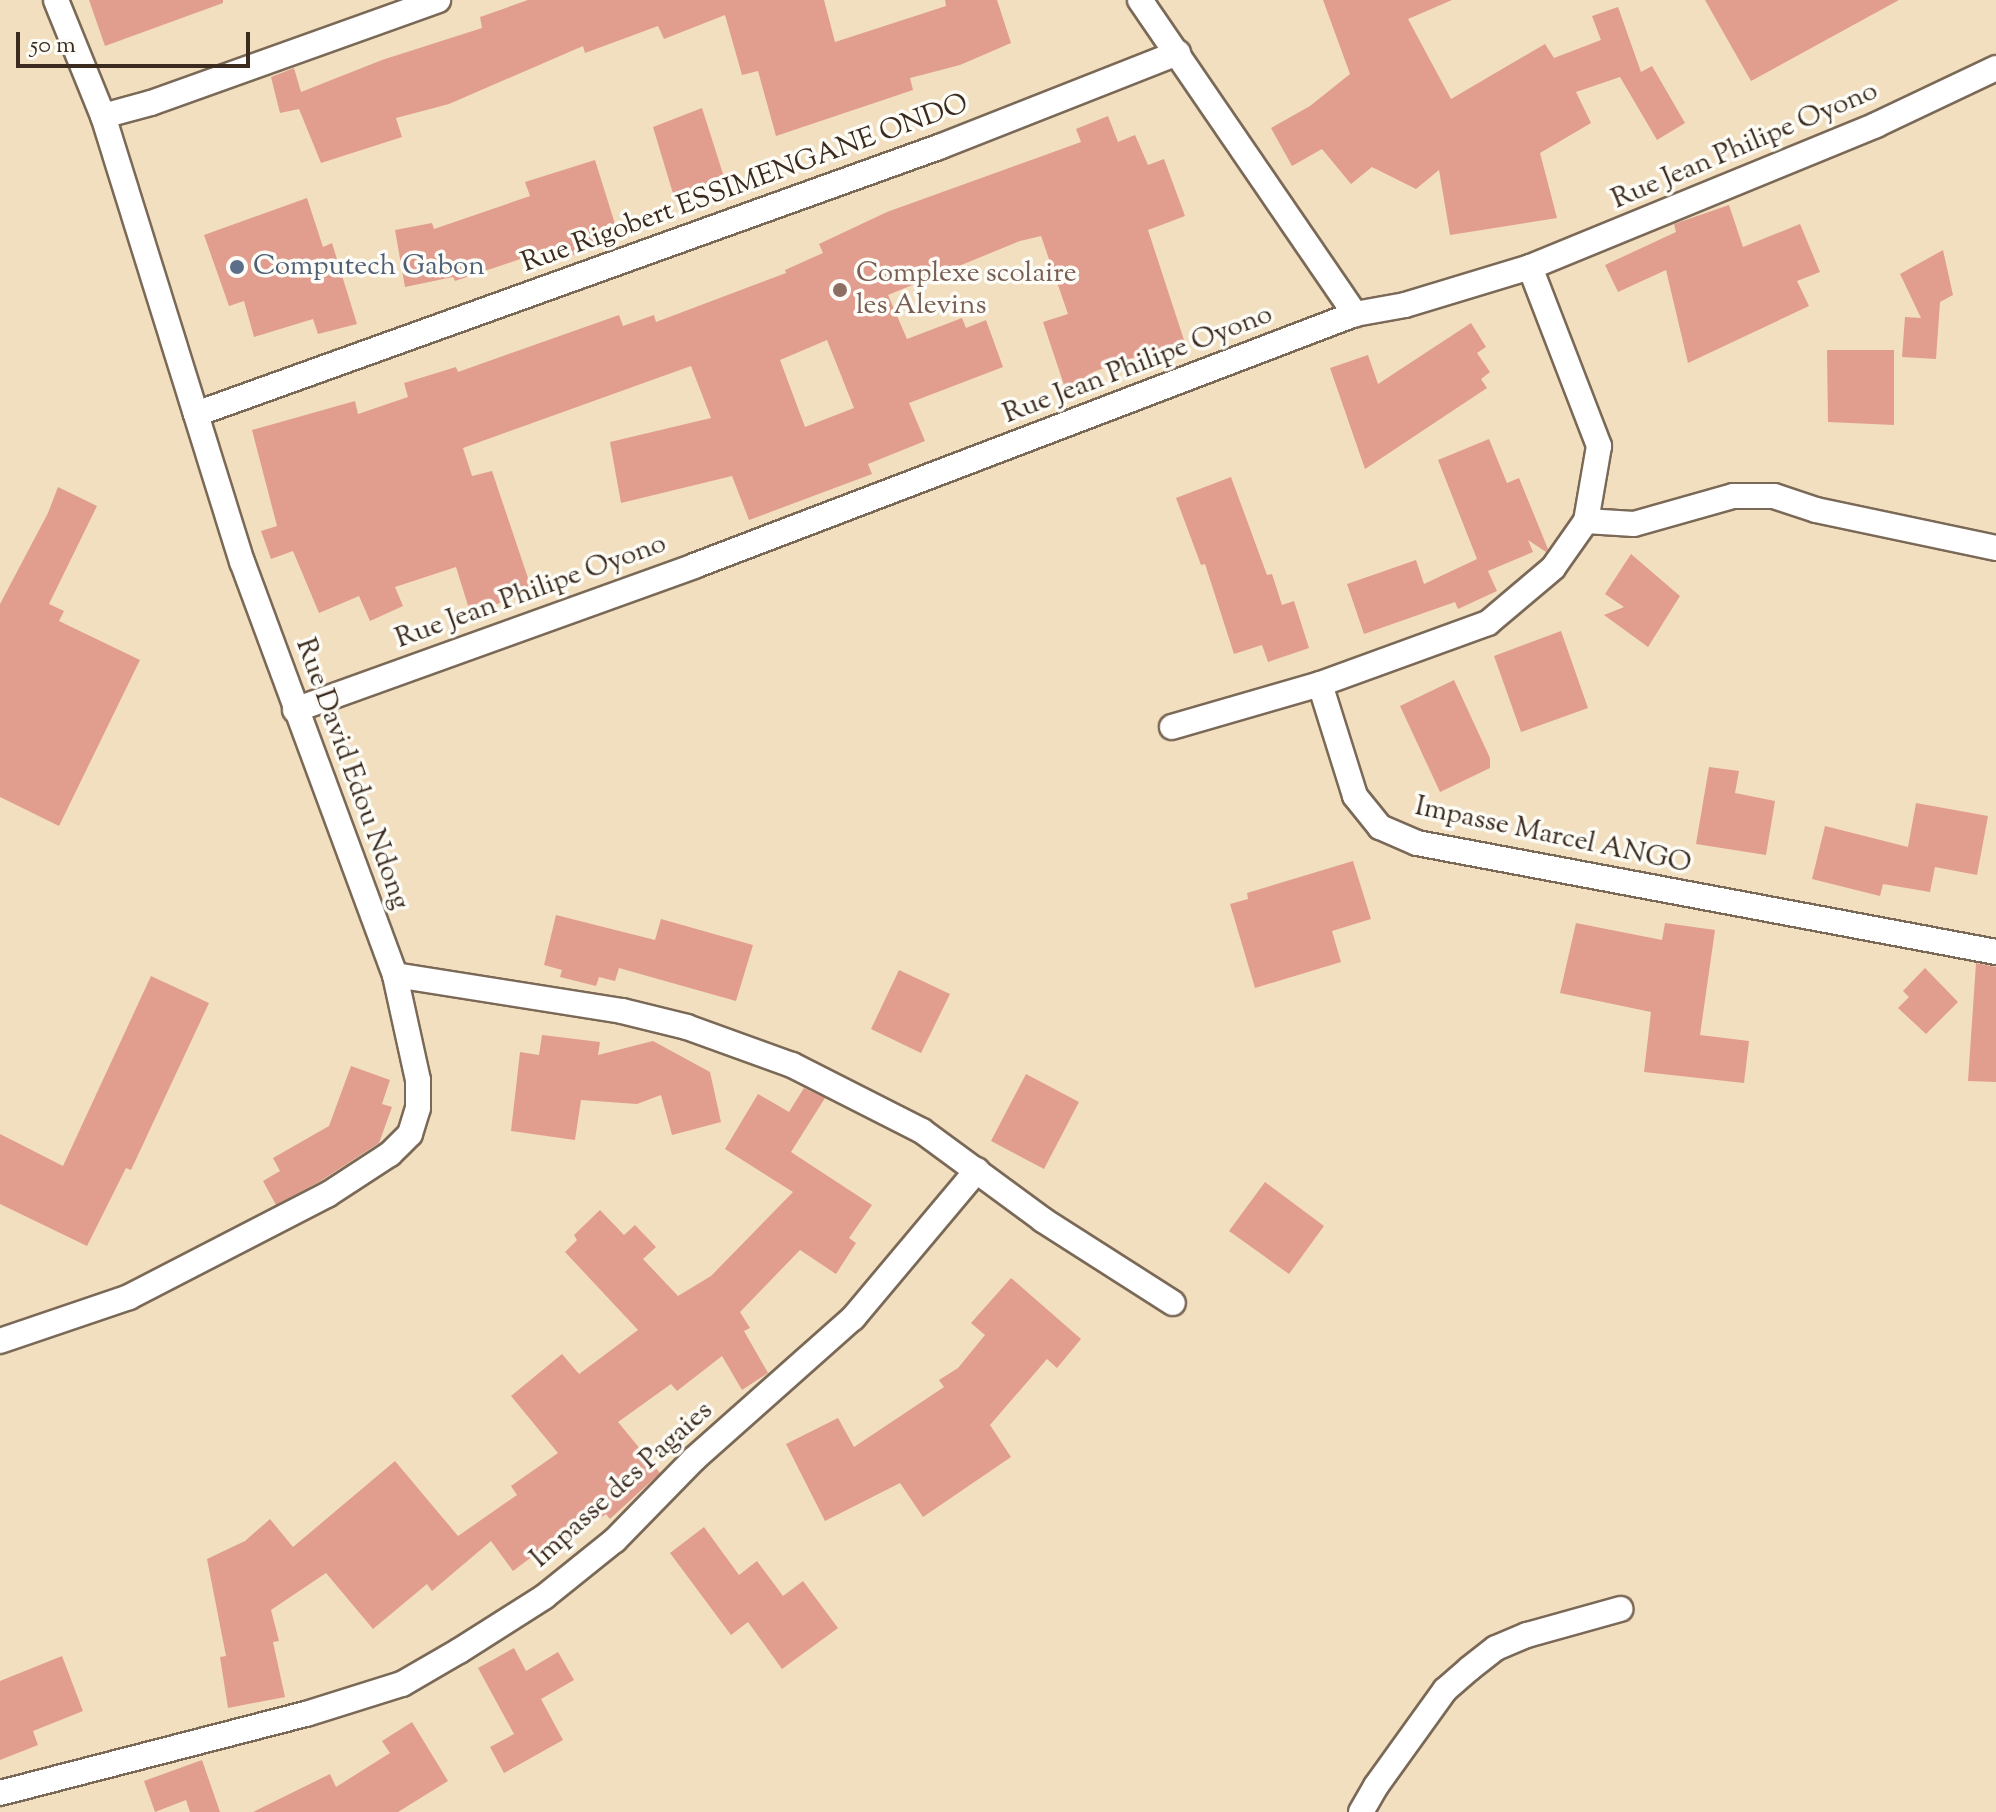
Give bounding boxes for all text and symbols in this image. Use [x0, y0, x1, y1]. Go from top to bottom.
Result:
scale bar [20, 16, 254, 66]
text: 50 m [30, 29, 76, 63]
street label: Rue Jean Philipe Oyono [1607, 75, 1883, 217]
street label: Rue Rigobert ESSIMENGANE ONDO [517, 87, 973, 281]
place label: Computech Gabon [253, 250, 485, 284]
place label: Complexe scolaire les Alevins [856, 257, 1077, 323]
marker: Computech Gabon [228, 258, 246, 276]
marker: Complexe scolaire les Alevins [831, 281, 849, 299]
street label: Rue Jean Philipe Oyono [999, 298, 1277, 432]
street label: Rue Jean Philipe Oyono [391, 527, 671, 657]
street label: Rue David Edou Ndong [287, 634, 417, 914]
street label: Impasse Marcel ANGO [1412, 790, 1694, 882]
street label: Impasse des Pagaies [524, 1394, 720, 1576]

